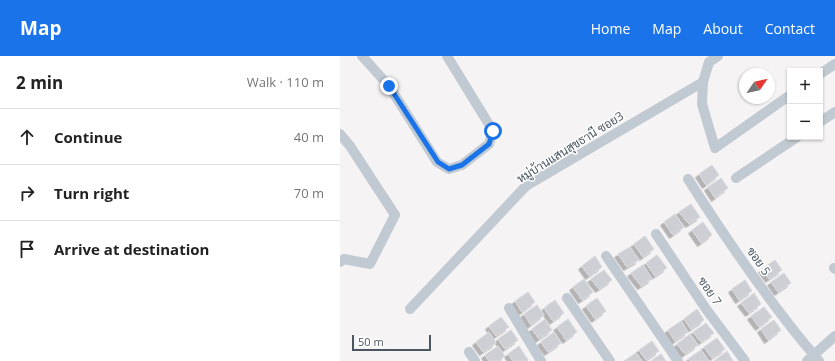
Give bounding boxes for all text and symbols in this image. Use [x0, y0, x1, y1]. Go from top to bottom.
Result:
text: Map [20, 15, 61, 41]
text: Home [591, 19, 630, 38]
text: Map [652, 19, 681, 38]
text: About [703, 19, 743, 38]
text: Contact [765, 19, 815, 38]
north arrow [739, 68, 775, 104]
map controls [787, 68, 823, 140]
button: + [787, 68, 823, 104]
text: 2 min [16, 71, 63, 94]
text: Walk · 110 m [247, 73, 324, 91]
route end [380, 77, 398, 95]
button: − [787, 104, 823, 140]
street label: หมู่บ้านแสนสุขธานี ซอย3 [513, 107, 627, 188]
route start [484, 122, 502, 140]
icon: ahead [16, 126, 38, 148]
text: Continue [54, 127, 122, 147]
text: 40 m [294, 128, 324, 146]
icon: right [16, 182, 38, 204]
text: Turn right [54, 183, 129, 203]
text: 70 m [294, 184, 324, 202]
icon: arrive [16, 238, 38, 260]
text: Arrive at destination [54, 239, 209, 259]
street label: ซอย 5 [743, 243, 775, 279]
street label: ซอย 7 [694, 273, 726, 309]
scale bar [352, 333, 431, 352]
text: 50 m [358, 334, 384, 349]

